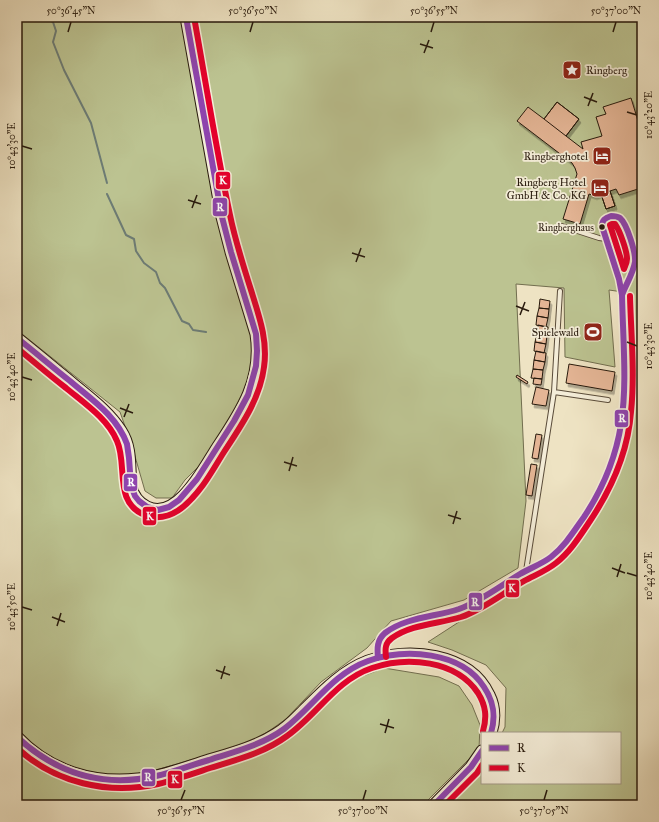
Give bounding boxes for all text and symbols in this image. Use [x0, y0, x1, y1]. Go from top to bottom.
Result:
text: 50°36'45"N [46, 5, 96, 17]
text: 50°36'50"N [228, 5, 278, 17]
text: 50°36'55"N [410, 5, 459, 17]
text: 50°37'00"N [591, 5, 642, 17]
place icon: Ringberg [561, 59, 583, 81]
place label: Ringberg [586, 64, 628, 77]
text: 10°43'20"E [643, 91, 655, 139]
text: 10°43'30"E [6, 122, 18, 170]
hotel icon: Ringberghotel [591, 145, 613, 167]
place label: Ringberghotel [524, 150, 588, 163]
line badge: K [215, 171, 231, 190]
text: K [219, 174, 228, 187]
place label: Ringberg Hotel GmbH & Co. KG [507, 176, 586, 202]
hotel icon: Ringberg Hotel GmbH & Co. KG [589, 177, 611, 199]
line badge: R [212, 197, 228, 217]
text: R [216, 201, 225, 214]
place label: Ringberghaus [538, 222, 594, 234]
marker: Ringberghaus [597, 222, 607, 232]
sports icon: Spielewald [582, 321, 604, 343]
text: 10°43'30"E [643, 322, 655, 370]
place label: Spielewald [532, 326, 579, 339]
text: 10°43'40"E [6, 353, 18, 401]
line badge: R [614, 409, 629, 428]
text: R [618, 412, 627, 425]
line badge: R [123, 473, 138, 492]
text: R [127, 476, 136, 489]
line badge: K [142, 506, 157, 526]
text: K [146, 510, 155, 523]
text: 10°43'40"E [643, 552, 655, 600]
line badge: K [505, 579, 520, 598]
text: K [508, 582, 517, 595]
text: 10°43'50"E [6, 583, 18, 631]
line badge: R [468, 592, 483, 611]
text: R [471, 596, 480, 609]
legend [481, 732, 621, 784]
text: R [517, 741, 526, 755]
text: K [517, 761, 526, 775]
line badge: R [141, 768, 156, 787]
line badge: K [167, 770, 183, 789]
text: R [144, 771, 153, 784]
text: K [171, 773, 180, 786]
text: 50°36'55"N [157, 805, 206, 817]
text: 50°37'00"N [338, 805, 389, 817]
text: 50°37'05"N [519, 805, 569, 817]

